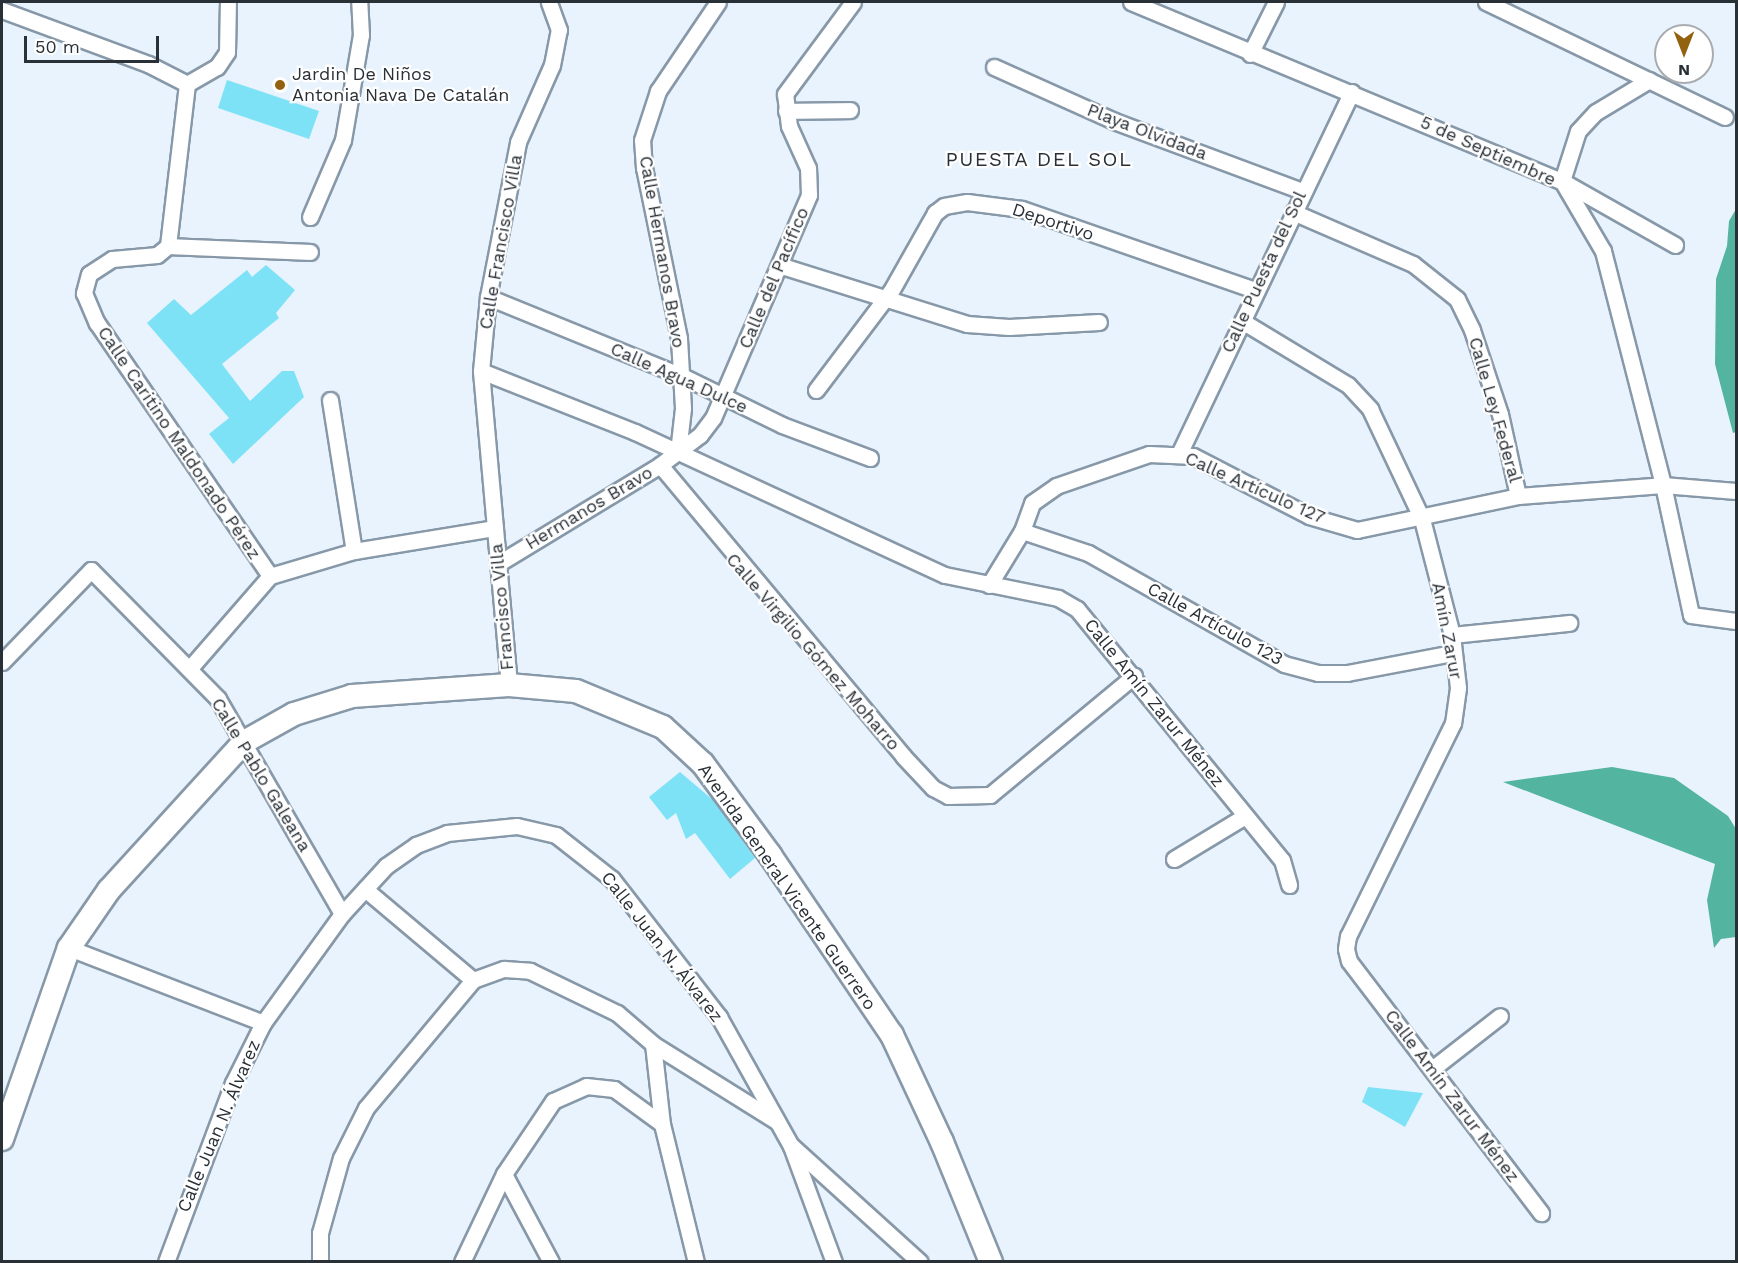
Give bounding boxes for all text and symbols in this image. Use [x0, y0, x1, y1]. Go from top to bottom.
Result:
scale bar [27, 24, 162, 62]
north arrow [1654, 24, 1714, 84]
text: 50 m [35, 36, 80, 57]
text: N [1678, 61, 1690, 80]
place label: Jardin De Niños Antonia Nava De Catalán [292, 64, 510, 106]
marker: Jardin De Niños Antonia Nava De Catalán [273, 78, 287, 92]
street label: Playa Olvidada [1084, 99, 1210, 165]
street label: 5 de Septiembre [1417, 111, 1559, 191]
district label: PUESTA DEL SOL [945, 147, 1133, 171]
street label: Calle Francisco Villa [475, 153, 527, 331]
street label: Calle Hermanos Bravo [634, 154, 690, 350]
street label: Calle Puesta del Sol [1217, 187, 1311, 357]
street label: Deportivo [1009, 199, 1097, 245]
street label: Calle del Pacífico [734, 204, 814, 352]
street label: Calle Caritino Maldonado Pérez [93, 323, 265, 563]
street label: Calle Ley Federal [1464, 335, 1526, 485]
street label: Calle Agua Dulce [607, 338, 751, 418]
street label: Calle Artículo 127 [1181, 447, 1329, 529]
street label: Hermanos Bravo [521, 462, 657, 554]
street label: Francisco Villa [486, 542, 518, 672]
street label: Calle Virgilio Gómez Moharro [721, 549, 905, 755]
street label: Calle Artículo 123 [1143, 578, 1287, 670]
street label: Amín Zarur [1427, 581, 1467, 681]
street label: Calle Amín Zarur Ménez [1079, 614, 1229, 792]
street label: Calle Pablo Galeana [207, 694, 315, 856]
street label: Avenida General Vicente Guerrero [693, 759, 881, 1015]
street label: Calle Juan N. Álvarez [596, 867, 728, 1027]
street label: Calle Amín Zarur Ménez [1380, 1005, 1524, 1187]
street label: Calle Juan N. Álvarez [173, 1036, 265, 1216]

